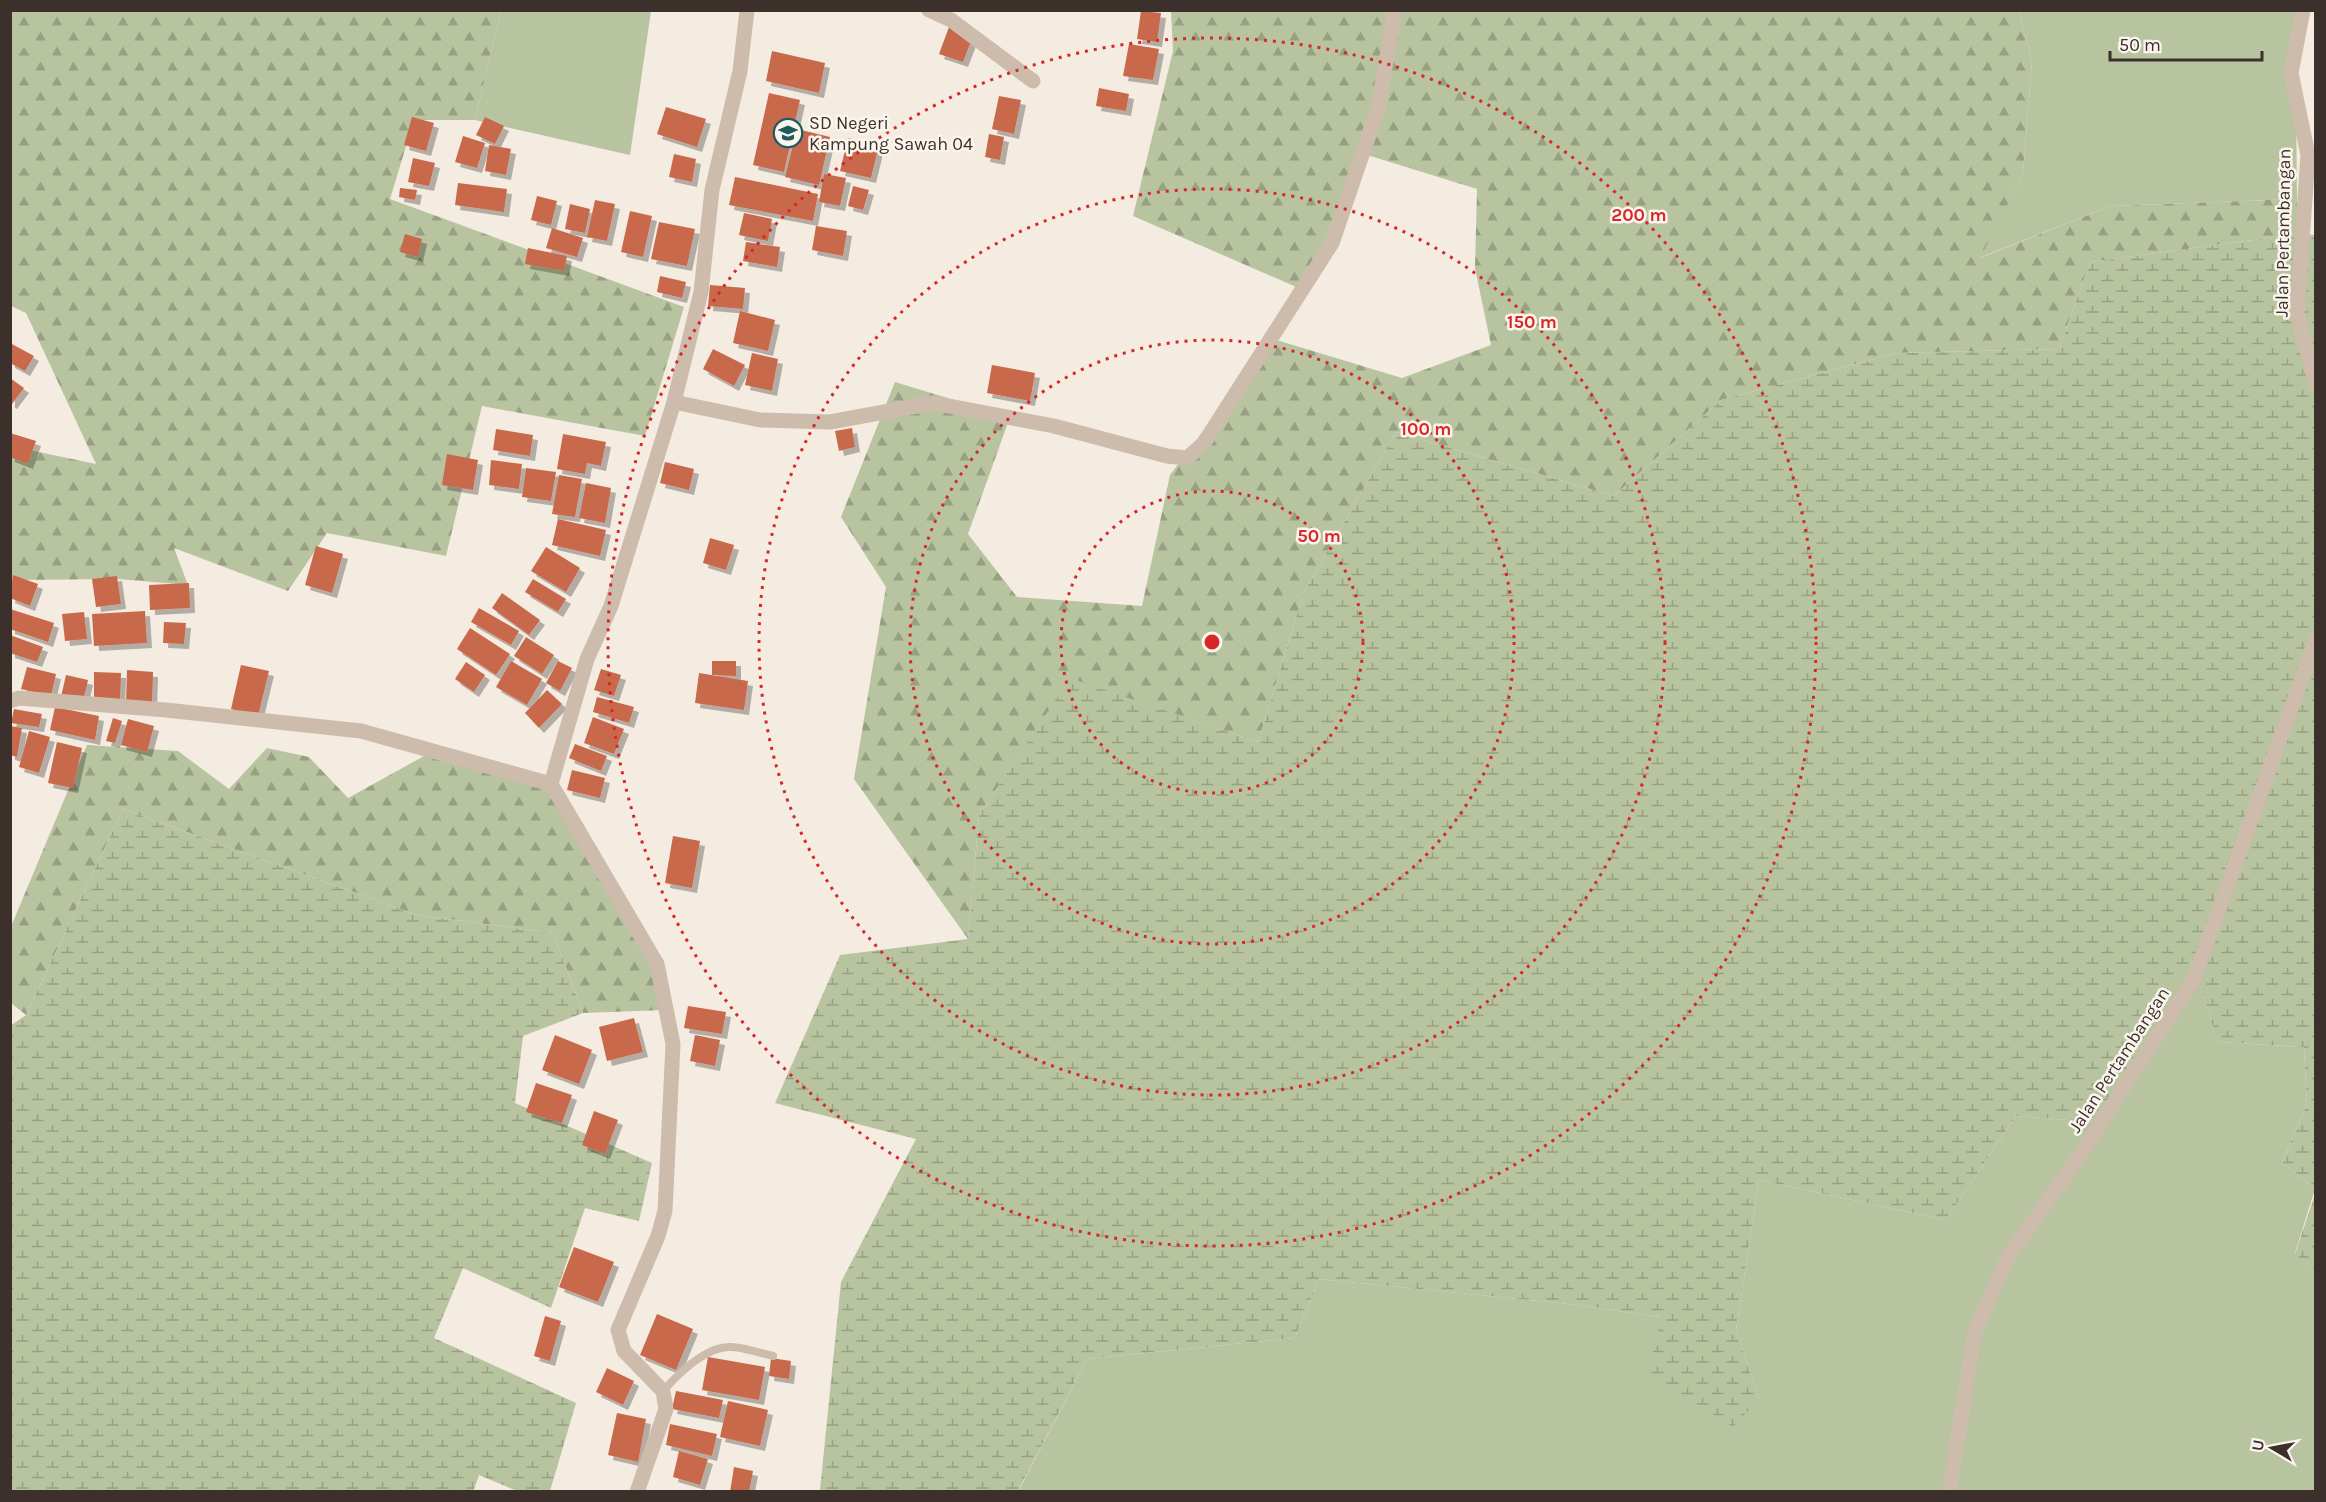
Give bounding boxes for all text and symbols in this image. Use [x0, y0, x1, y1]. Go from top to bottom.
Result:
scale bar [2110, 24, 2262, 62]
text: 50 m [2119, 34, 2161, 56]
place label: SD Negeri Kampung Sawah 04 [809, 112, 973, 155]
school or university icon: SD Negeri Kampung Sawah 04 [772, 117, 804, 149]
street label: Jalan Pertambangan [2271, 148, 2295, 318]
text: 200 m [1611, 204, 1667, 226]
text: 150 m [1507, 311, 1557, 333]
text: 100 m [1401, 418, 1451, 440]
text: 50 m [1297, 525, 1341, 547]
centre of rings [1202, 632, 1222, 652]
street label: Jalan Pertambangan [2064, 983, 2174, 1137]
north arrow [2242, 1418, 2302, 1478]
text: U [2247, 1438, 2268, 1453]

